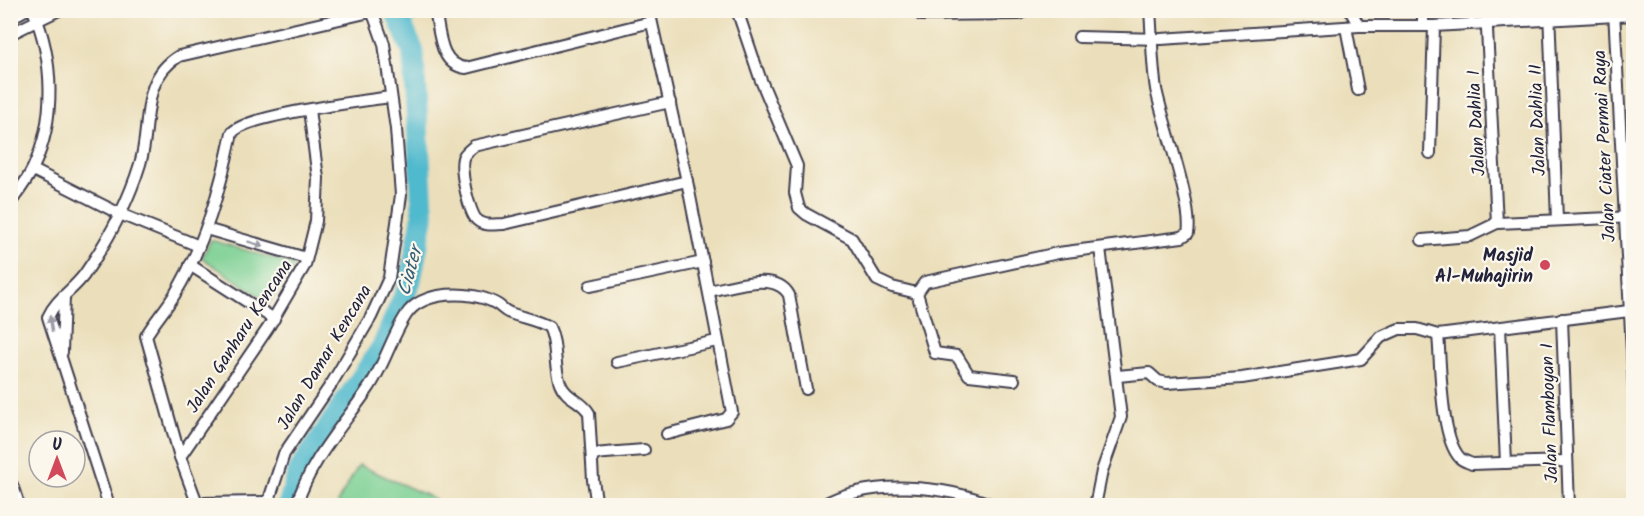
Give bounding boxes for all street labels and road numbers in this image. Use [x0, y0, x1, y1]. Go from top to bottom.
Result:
street label: Jalan Ciater Permai Raya [1586, 49, 1625, 243]
street label: Jalan Dahlia II [1522, 64, 1555, 176]
street label: Jalan Dahlia I [1460, 69, 1495, 177]
street label: Jalan Ganharu Kencana [180, 254, 301, 419]
street label: Jalan Damar Kencana [270, 279, 380, 436]
street label: Jalan Flamboyan I [1534, 342, 1567, 483]

